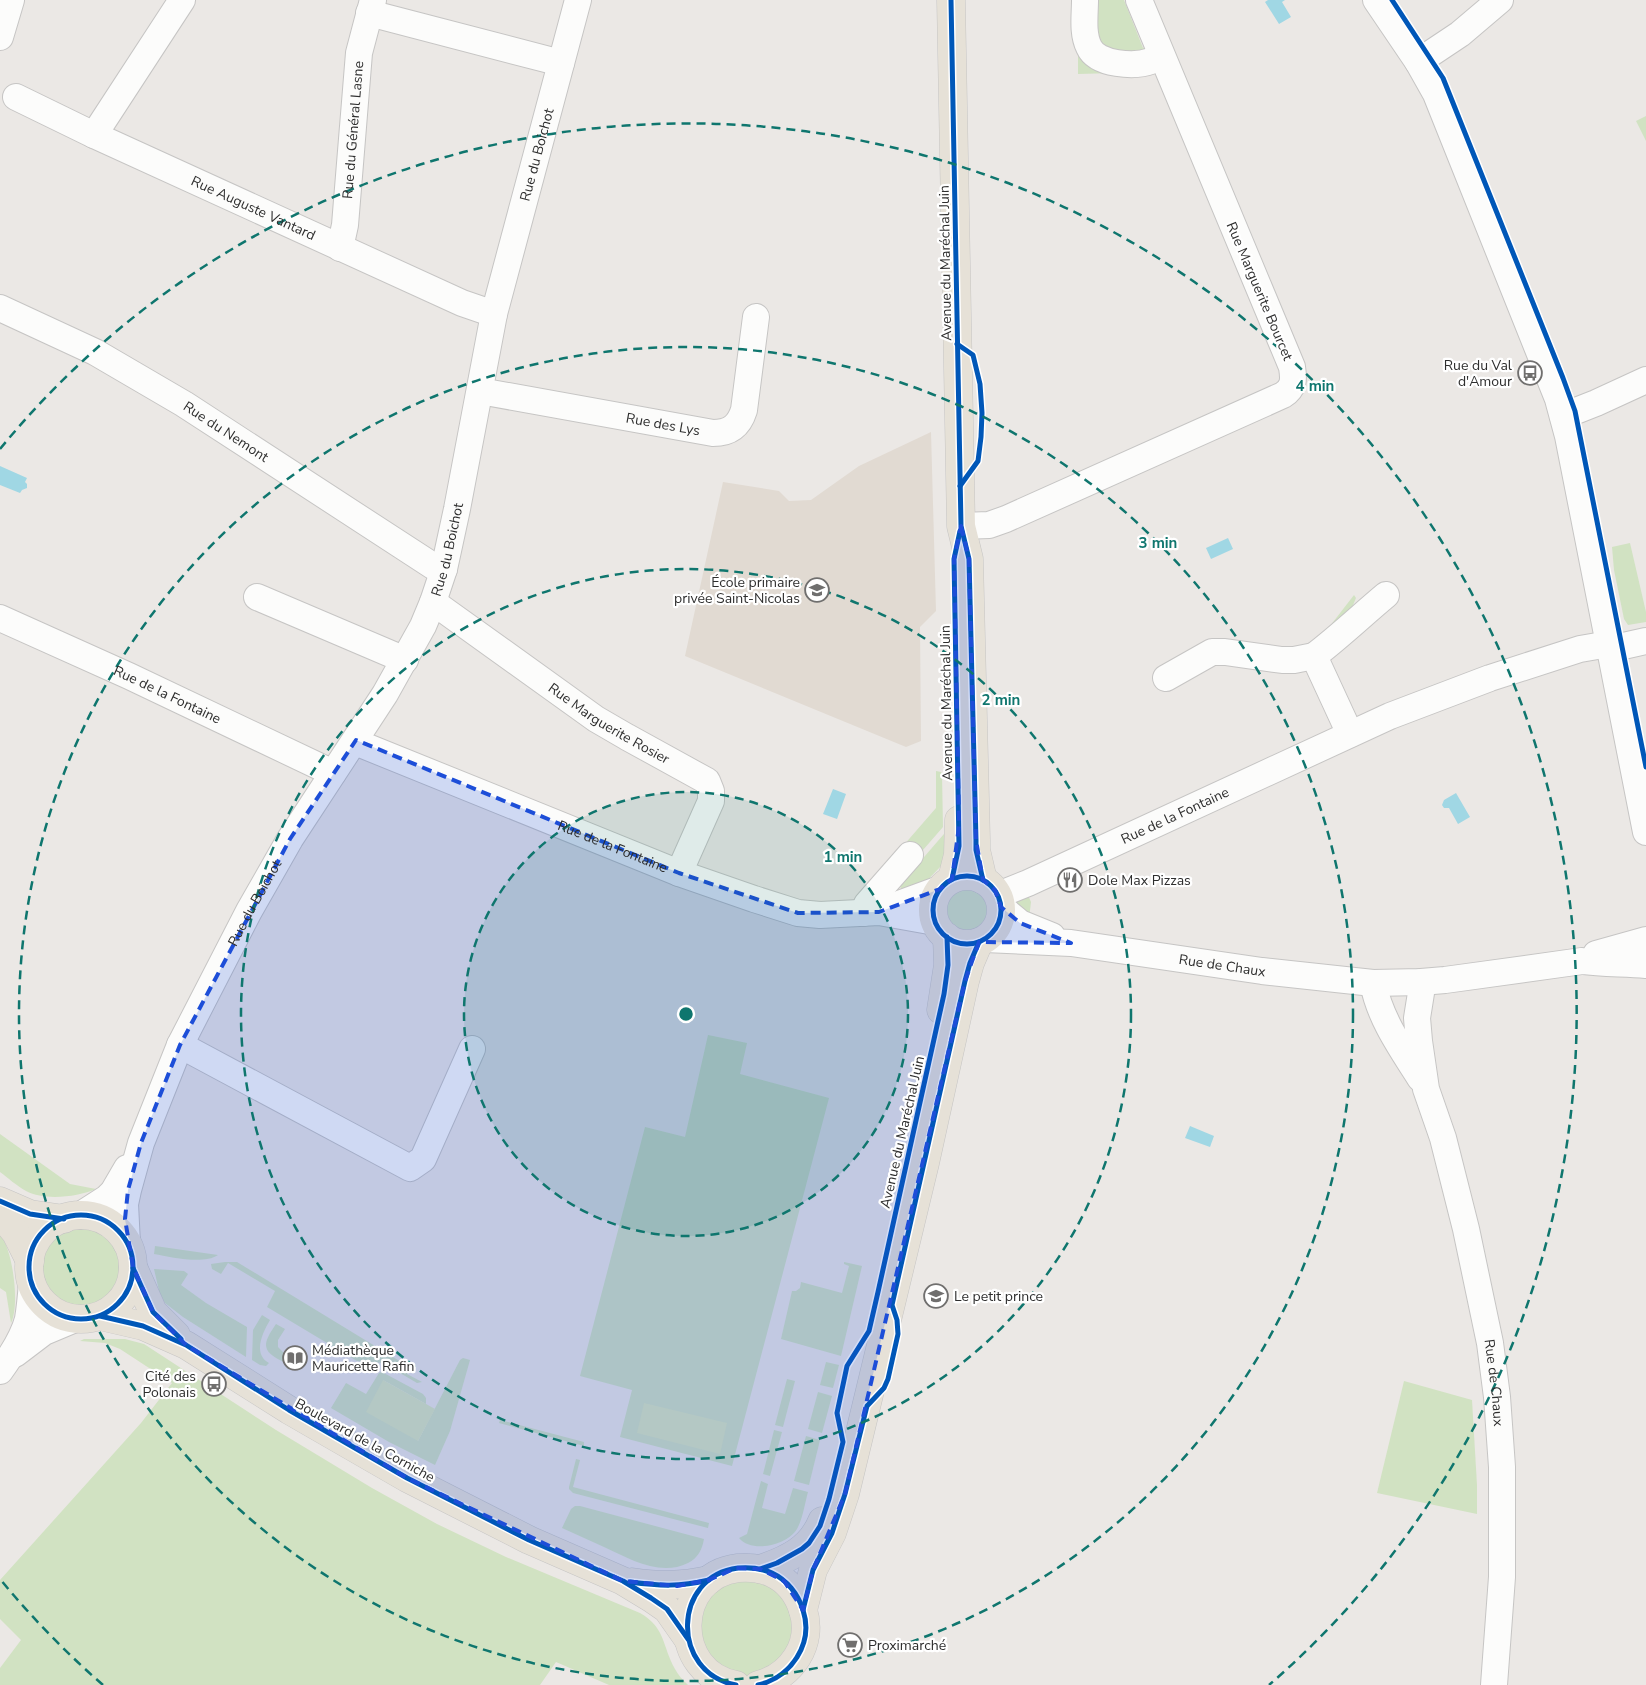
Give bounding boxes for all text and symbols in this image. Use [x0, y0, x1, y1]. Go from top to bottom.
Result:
street label: Rue du Général Lasne [338, 60, 368, 200]
street label: Rue du Boichot [516, 106, 559, 203]
street label: Rue Auguste Vantard [188, 172, 318, 245]
street label: Avenue du Maréchal Juin [935, 185, 956, 341]
street label: Rue Marguerite Bourcet [1222, 219, 1297, 364]
place label: Rue du Val d'Amour [1444, 356, 1513, 391]
bus stop icon: Rue du Val d'Amour [1517, 360, 1543, 386]
text: 4 min [1296, 376, 1334, 396]
street label: Rue du Nemont [179, 397, 272, 467]
street label: Rue des Lys [624, 408, 702, 441]
street label: Rue du Boichot [427, 501, 468, 599]
text: 3 min [1139, 533, 1177, 553]
place label: École primaire privée Saint-Nicolas [674, 573, 800, 608]
school or university icon: École primaire privée Saint-Nicolas [804, 577, 830, 603]
street label: Avenue du Maréchal Juin [936, 625, 957, 781]
street label: Rue de la Fontaine [110, 661, 224, 728]
street label: Rue Marguerite Rosier [544, 679, 673, 769]
text: 2 min [982, 690, 1020, 710]
street label: Rue de la Fontaine [1118, 783, 1232, 849]
street label: Rue de la Fontaine [555, 816, 670, 877]
text: 1 min [824, 847, 862, 867]
street label: Rue du Boichot [224, 857, 286, 949]
restaurant icon: Dole Max Pizzas [1057, 867, 1083, 893]
place label: Dole Max Pizzas [1088, 871, 1191, 890]
street label: Rue de Chaux [1178, 950, 1268, 982]
centre of rings [677, 1005, 695, 1023]
street label: Avenue du Maréchal Juin [876, 1054, 929, 1210]
school or university icon: Le petit prince [923, 1283, 949, 1309]
place label: Le petit prince [954, 1287, 1043, 1306]
street label: Rue de Chaux [1480, 1338, 1508, 1427]
place label: Médiathèque Mauricette Rafin [312, 1341, 414, 1376]
library icon: Médiathèque Mauricette Rafin [282, 1345, 308, 1371]
place label: Cité des Polonais [142, 1367, 196, 1402]
bus stop icon: Cité des Polonais [201, 1371, 227, 1397]
street label: Boulevard de la Corniche [292, 1394, 438, 1487]
supermarket icon: Proximarché [837, 1632, 863, 1658]
place label: Proximarché [868, 1636, 946, 1655]

